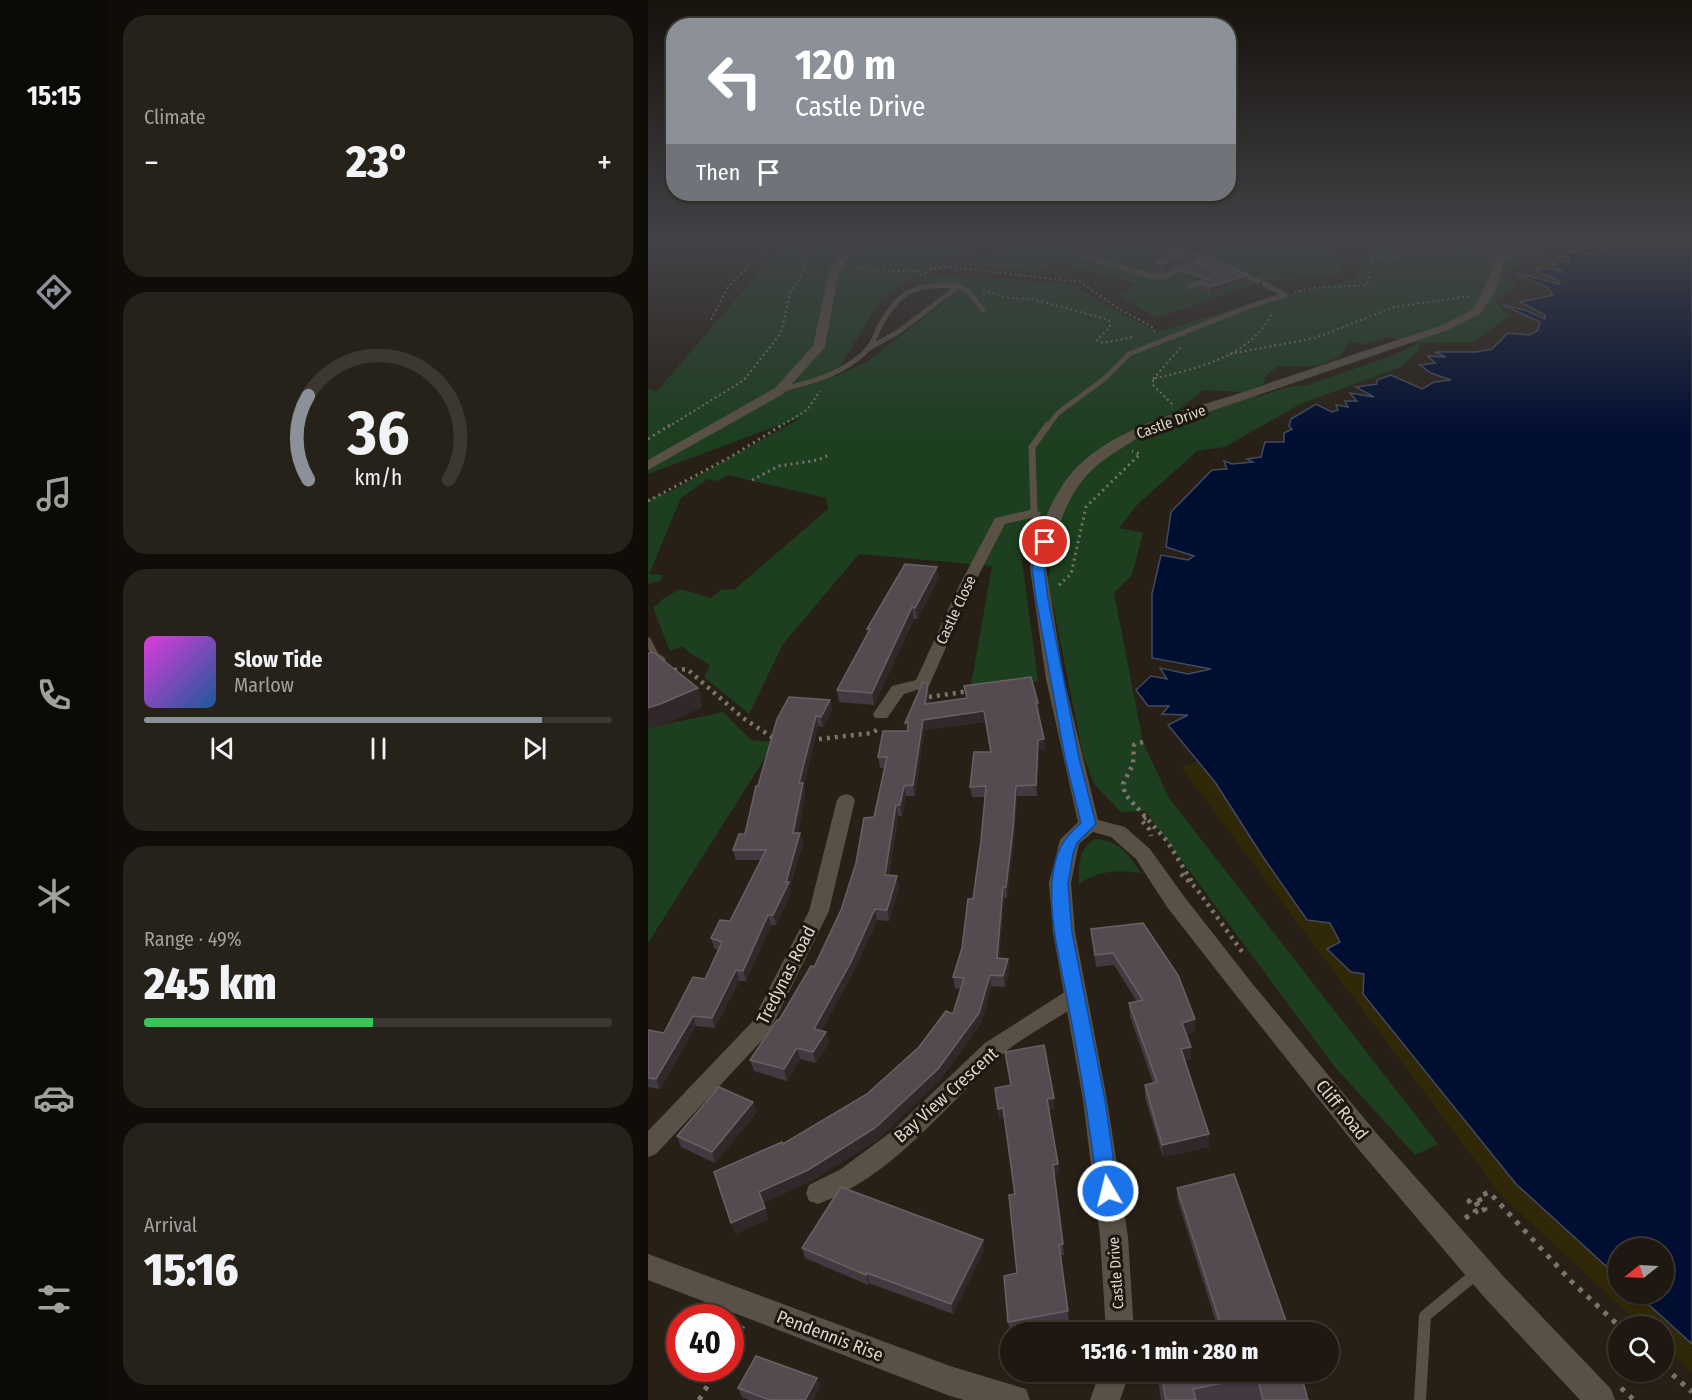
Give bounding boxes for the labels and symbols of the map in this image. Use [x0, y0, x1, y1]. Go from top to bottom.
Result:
street label: Castle Drive [1134, 401, 1208, 443]
pin [1019, 516, 1070, 567]
street label: Castle Close [932, 573, 980, 647]
street label: Tredynas Road [752, 922, 820, 1028]
street label: Bay View Crescent [890, 1043, 1003, 1147]
street label: Cliff Road [1311, 1076, 1373, 1144]
position arrow [1076, 1159, 1140, 1223]
street label: Castle Drive [1104, 1236, 1128, 1310]
north arrow [1608, 1238, 1674, 1304]
speed limit sign: 40 [666, 1304, 744, 1382]
street label: Pendennis Rise [774, 1306, 886, 1366]

